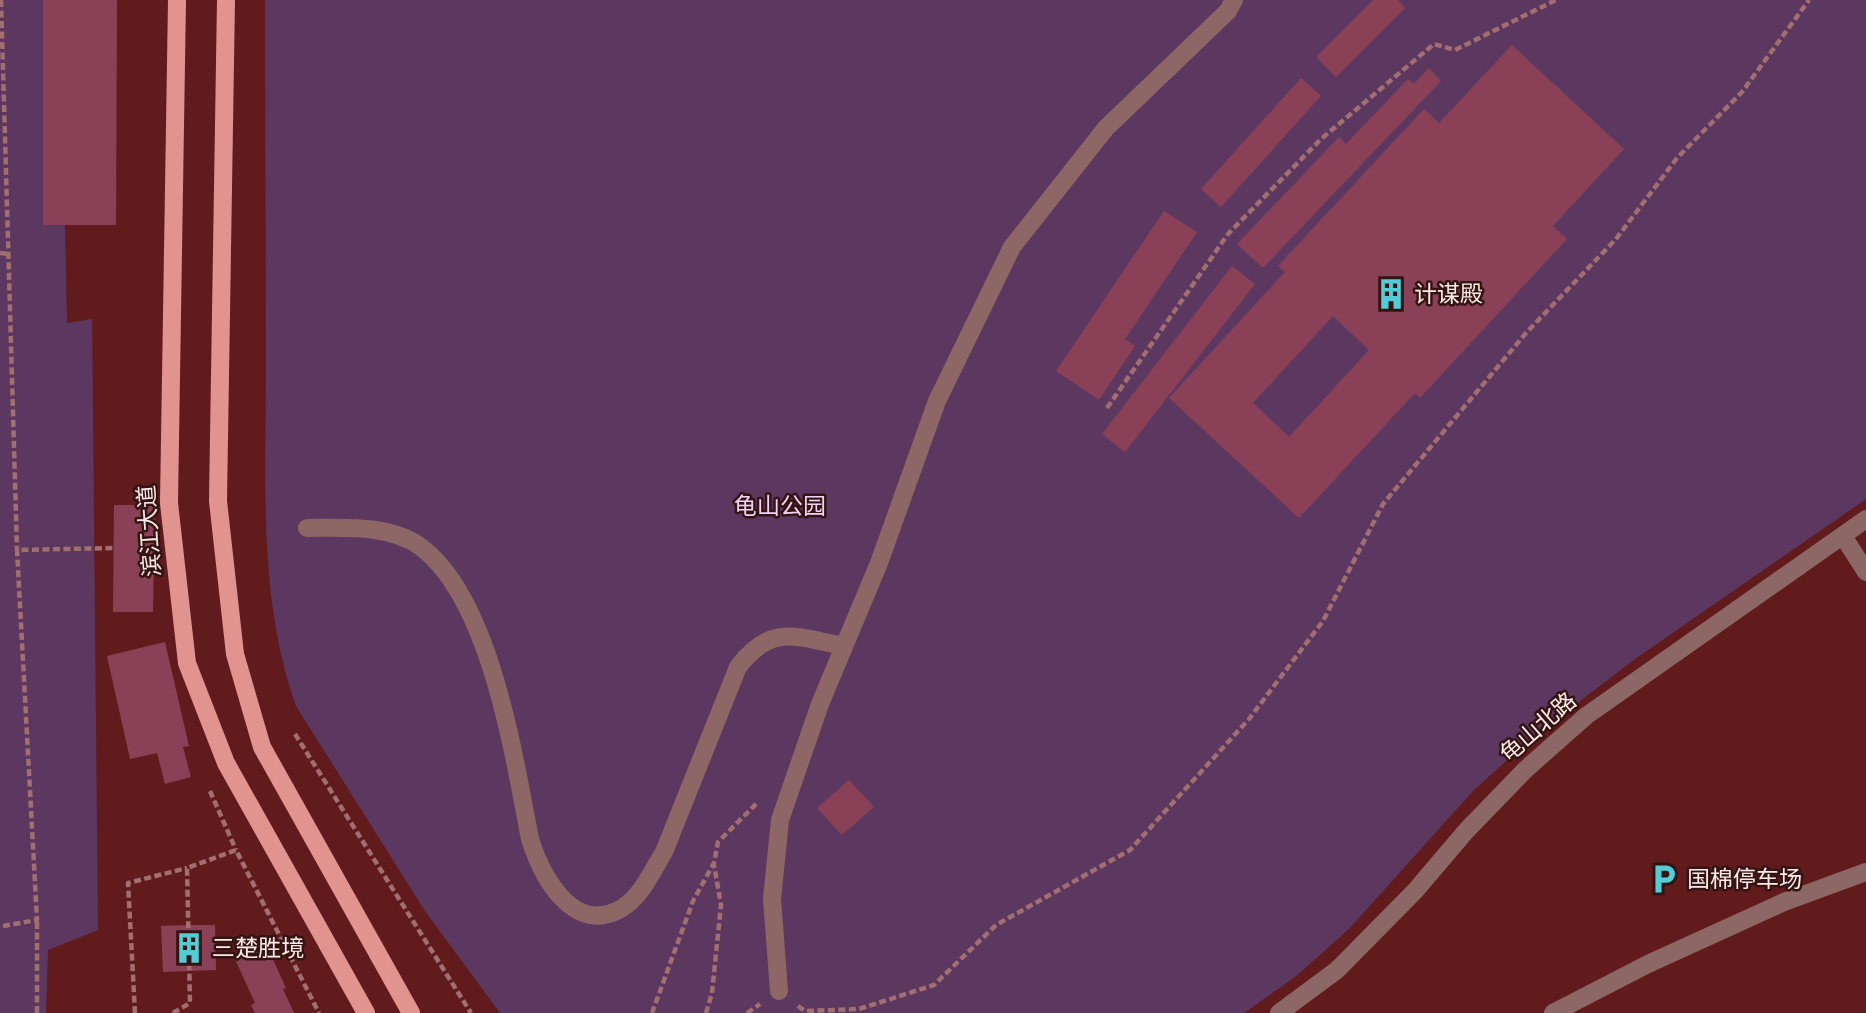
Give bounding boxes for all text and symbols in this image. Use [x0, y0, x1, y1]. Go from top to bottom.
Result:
building icon: 计谋殿 [1374, 277, 1408, 311]
place label: 计谋殿 [1414, 281, 1483, 308]
street label: 滨江大道 [133, 484, 166, 578]
park label: 龟山公园 [734, 493, 826, 520]
street label: 龟山北路 [1495, 687, 1582, 768]
parking icon: 国棉停车场 [1647, 862, 1681, 896]
place label: 国棉停车场 [1687, 866, 1802, 893]
building icon: 三楚胜境 [172, 931, 206, 965]
place label: 三楚胜境 [212, 935, 304, 962]

